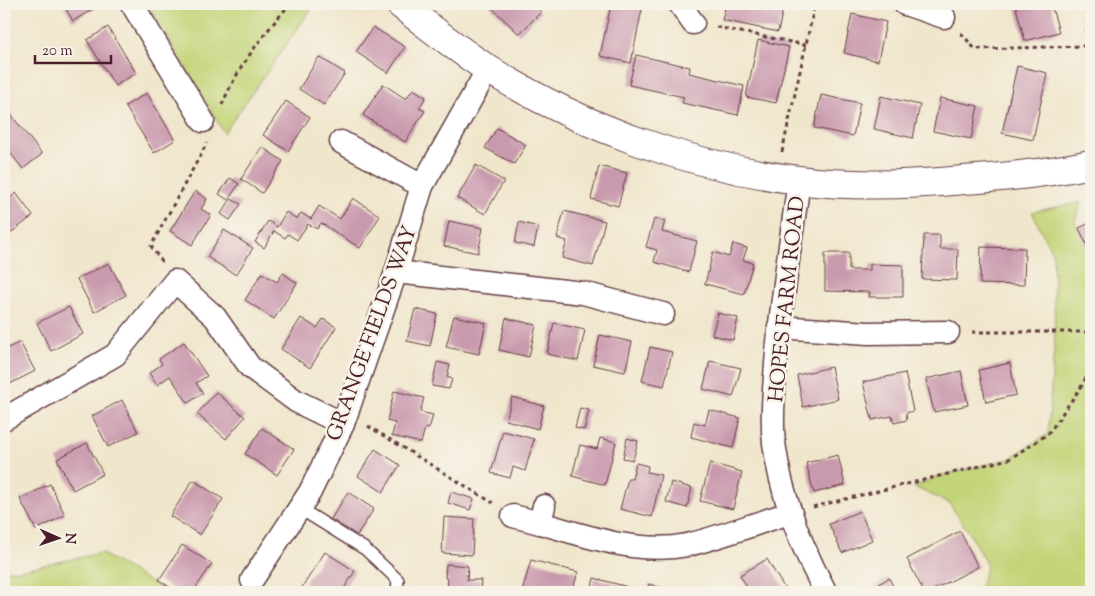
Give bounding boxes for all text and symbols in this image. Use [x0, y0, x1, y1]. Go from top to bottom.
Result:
scale bar [35, 32, 111, 64]
text: 20 m [42, 41, 73, 62]
street label: HOPES FARM ROAD [762, 195, 814, 404]
street label: GRANGE FIELDS WAY [320, 222, 426, 446]
north arrow [32, 514, 82, 564]
text: N [59, 532, 79, 544]

